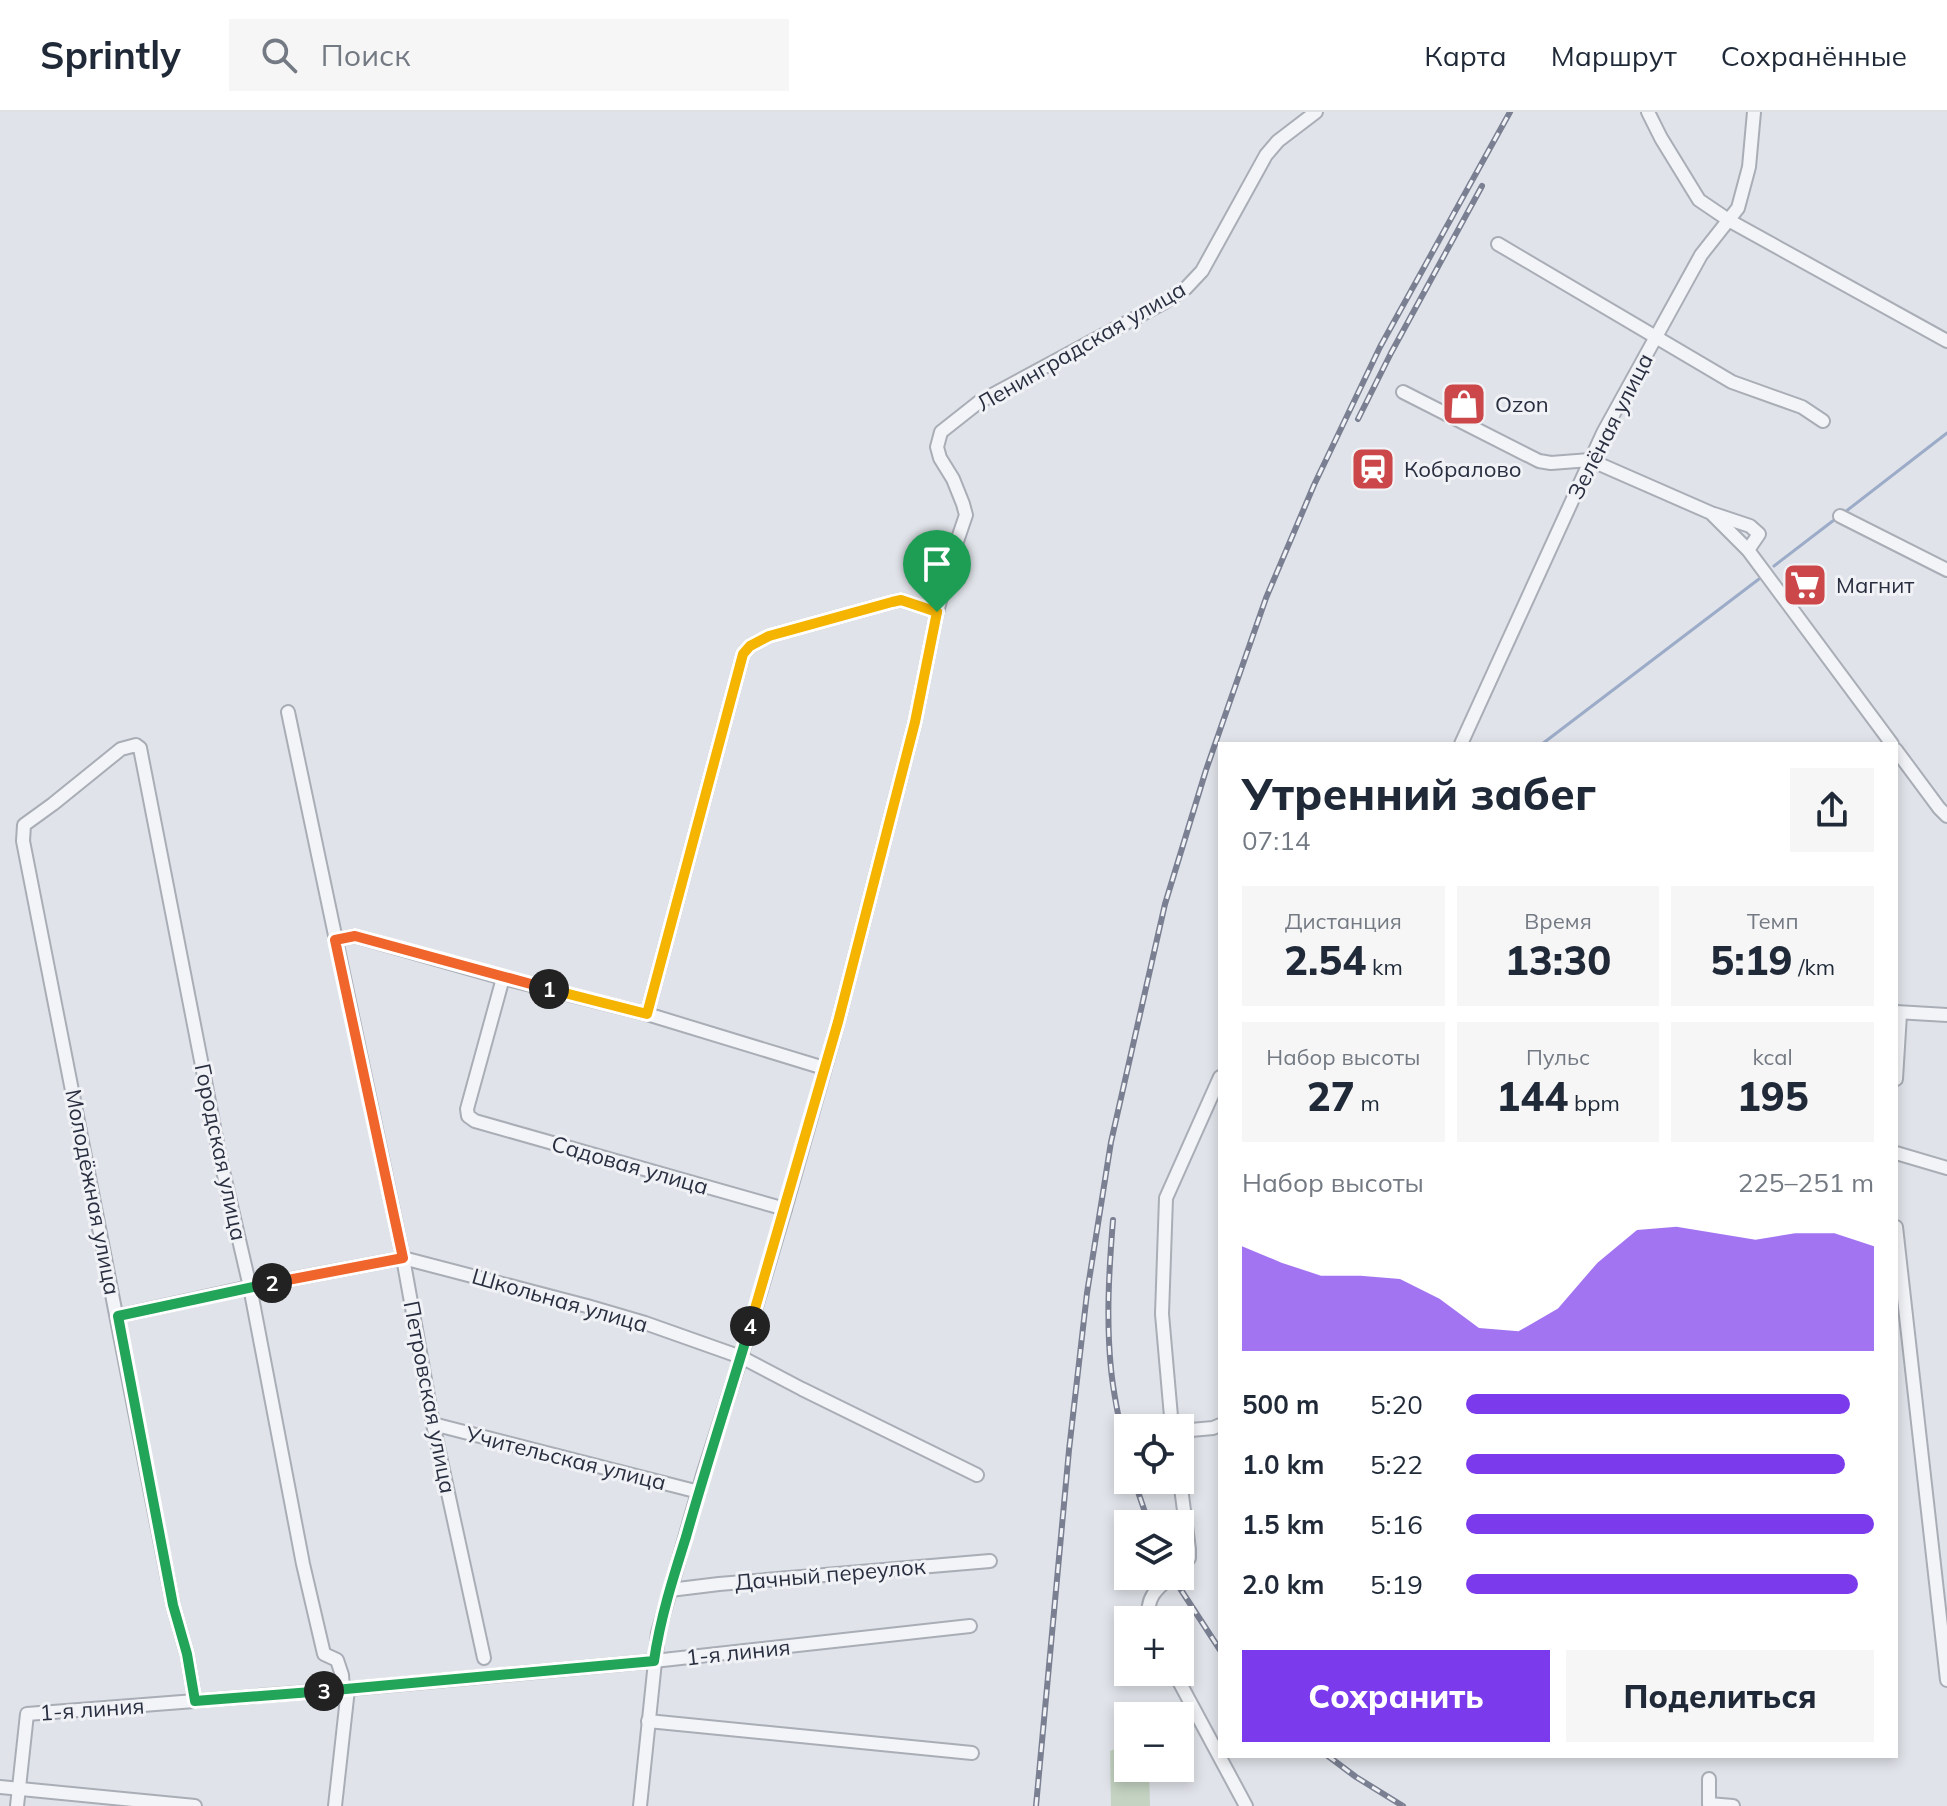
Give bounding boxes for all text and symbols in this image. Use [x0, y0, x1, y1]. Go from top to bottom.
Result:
search box [229, 19, 789, 91]
text: Sprintly [40, 31, 181, 79]
icon: search [257, 33, 301, 77]
text: Поиск [321, 36, 410, 74]
text: Карта [1424, 38, 1507, 73]
text: Маршрут [1551, 38, 1677, 73]
text: Сохранённые [1721, 38, 1907, 73]
street label: Ленинградская улица [972, 275, 1190, 417]
street label: Зелёная улица [1561, 348, 1659, 504]
shop icon: Ozon [1440, 380, 1488, 428]
place label: Ozon [1495, 390, 1549, 418]
station icon: Кобралово [1349, 445, 1397, 493]
place label: Кобралово [1404, 455, 1522, 483]
pin [903, 530, 971, 612]
icon: arrive [915, 542, 959, 586]
supermarket icon: Магнит [1781, 561, 1829, 609]
place label: Магнит [1836, 571, 1914, 599]
text: Утренний забег [1242, 766, 1596, 821]
button: share [1790, 768, 1874, 852]
text: 07:14 [1242, 824, 1310, 857]
text: Дистанция [1285, 907, 1402, 935]
text: Время [1524, 907, 1592, 935]
text: Темп [1747, 907, 1799, 935]
text: 2.54 [1284, 935, 1366, 985]
text: 13:30 [1505, 935, 1611, 985]
text: 5:19 [1710, 935, 1793, 985]
text: km [1366, 953, 1403, 981]
text: /km [1793, 953, 1835, 981]
pin: 1 [529, 969, 569, 1009]
text: 1 [542, 975, 556, 1003]
text: Набор высоты [1266, 1043, 1420, 1071]
text: Пульс [1526, 1043, 1590, 1071]
text: kcal [1753, 1043, 1793, 1071]
street label: Городская улица [189, 1061, 253, 1243]
text: 27 [1307, 1071, 1355, 1121]
text: 144 [1496, 1071, 1568, 1121]
text: 195 [1737, 1071, 1809, 1121]
street label: Молодёжная улица [59, 1087, 127, 1297]
text: m [1355, 1089, 1380, 1117]
text: bpm [1568, 1089, 1620, 1117]
street label: Садовая улица [548, 1129, 712, 1201]
text: Набор высоты [1242, 1166, 1424, 1199]
text: 225–251 m [1738, 1166, 1874, 1199]
street label: Школьная улица [469, 1262, 651, 1338]
pin: 2 [252, 1263, 292, 1303]
text: 2 [265, 1269, 279, 1297]
street label: Петровская улица [398, 1298, 462, 1496]
pin: 4 [730, 1306, 770, 1346]
text: 4 [743, 1312, 757, 1340]
text: 500 m [1242, 1388, 1319, 1421]
text: 5:20 [1370, 1388, 1423, 1421]
map controls [1114, 1414, 1194, 1782]
button: locate [1114, 1414, 1194, 1494]
street label: Учительская улица [462, 1419, 669, 1496]
text: 1.0 km [1242, 1448, 1325, 1481]
text: 5:22 [1370, 1448, 1423, 1481]
text: 1.5 km [1242, 1508, 1325, 1541]
text: 5:16 [1370, 1508, 1423, 1541]
button: layers [1114, 1510, 1194, 1590]
street label: Дачный переулок [733, 1552, 927, 1596]
text: 2.0 km [1242, 1568, 1325, 1601]
text: 5:19 [1370, 1568, 1423, 1601]
button: + [1114, 1606, 1194, 1686]
street label: 1-я линия [684, 1633, 792, 1671]
button: Сохранить [1242, 1650, 1550, 1742]
button: Поделиться [1566, 1650, 1874, 1742]
pin: 3 [304, 1671, 344, 1711]
text: 3 [317, 1677, 331, 1705]
street label: 1-я линия [39, 1691, 145, 1727]
button: − [1114, 1702, 1194, 1782]

